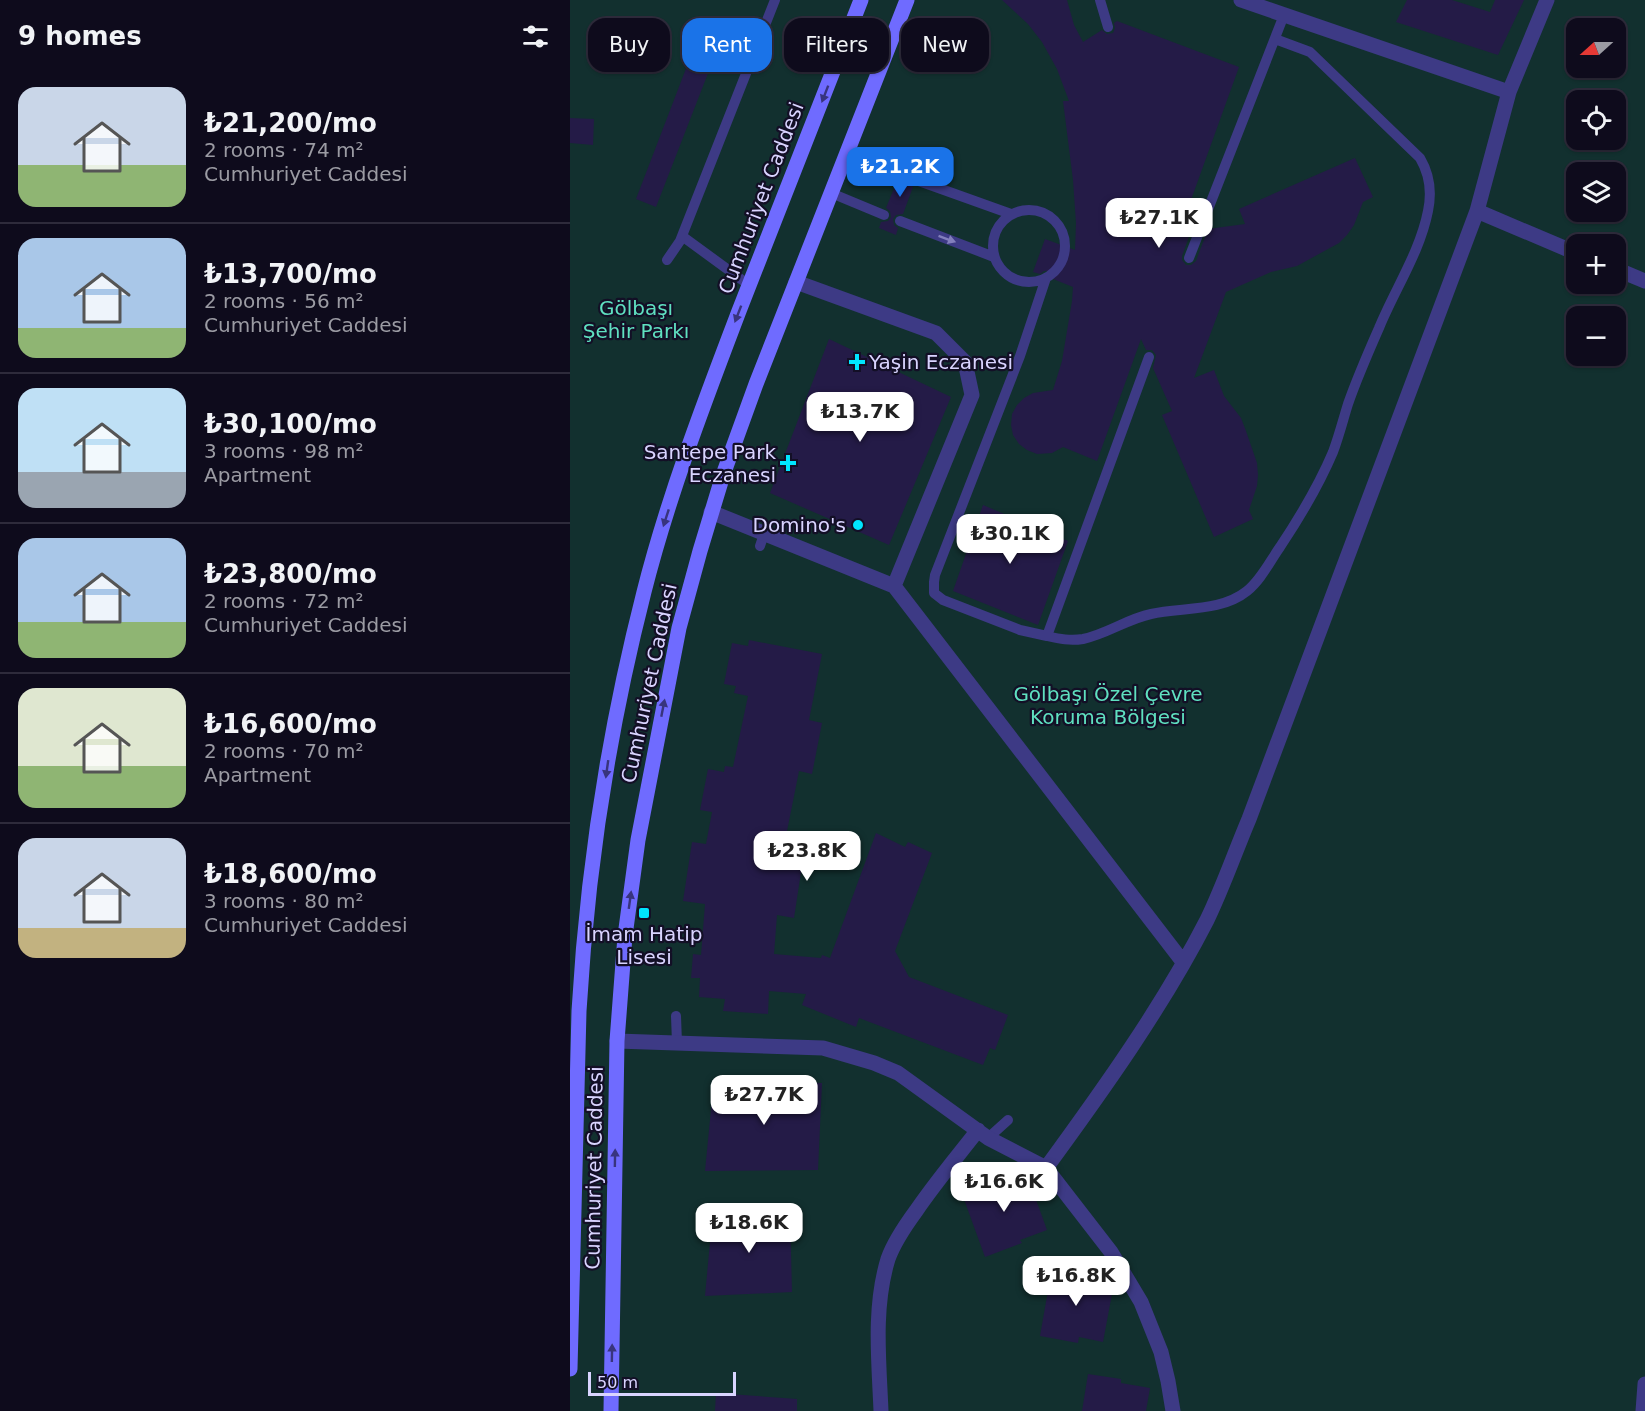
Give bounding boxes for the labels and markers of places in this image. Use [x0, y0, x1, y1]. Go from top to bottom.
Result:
pin: ₺21.2K [851, 147, 949, 198]
pin: ₺27.1K [1110, 198, 1208, 249]
place label: Yaşin Eczanesi [868, 350, 1013, 374]
marker: Yaşin Eczanesi [850, 355, 864, 369]
pin: ₺13.7K [811, 392, 909, 443]
place label: Santepe Park Eczanesi [644, 440, 776, 487]
marker: Santepe Park Eczanesi [781, 456, 795, 470]
place label: Domino's [752, 513, 846, 537]
pin: ₺30.1K [961, 514, 1059, 565]
marker: Domino's [851, 518, 865, 532]
pin: ₺23.8K [758, 831, 856, 882]
marker: İmam Hatip Lisesi [637, 906, 651, 920]
place label: İmam Hatip Lisesi [586, 922, 702, 969]
pin: ₺27.7K [715, 1075, 813, 1126]
pin: ₺16.6K [955, 1162, 1053, 1213]
pin: ₺18.6K [700, 1203, 798, 1254]
pin: ₺16.8K [1027, 1256, 1125, 1307]

